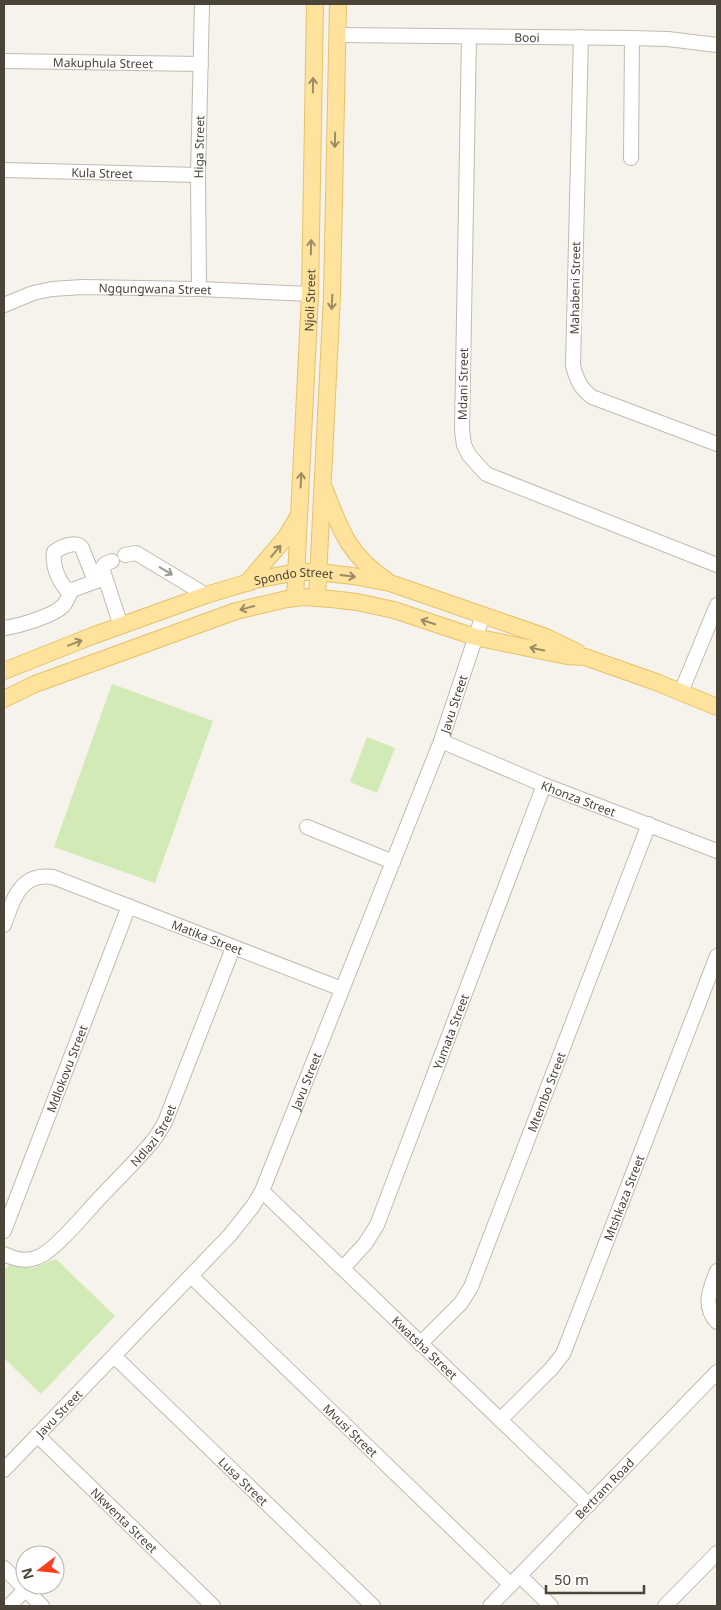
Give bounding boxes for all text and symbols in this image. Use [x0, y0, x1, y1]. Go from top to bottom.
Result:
street label: Booi [514, 28, 540, 46]
street label: Makuphula Street [53, 53, 154, 72]
one-way arrow [309, 77, 318, 93]
street label: Higa Street [189, 115, 208, 179]
one-way arrow [330, 132, 340, 148]
street label: Kula Street [71, 163, 134, 182]
one-way arrow [306, 240, 315, 256]
street label: Mahabeni Street [566, 241, 584, 335]
street label: Njoli Street [300, 268, 319, 332]
street label: Ngqungwana Street [98, 279, 213, 298]
one-way arrow [327, 294, 336, 310]
street label: Mdani Street [454, 347, 472, 420]
one-way arrow [296, 472, 305, 488]
one-way arrow [270, 544, 281, 557]
street label: Spondo Street [252, 563, 335, 589]
one-way arrow [159, 566, 174, 576]
one-way arrow [340, 571, 356, 581]
one-way arrow [240, 604, 256, 613]
one-way arrow [421, 616, 437, 626]
one-way arrow [67, 638, 82, 647]
one-way arrow [529, 644, 545, 654]
street label: Javu Street [435, 672, 471, 736]
street label: Khonza Street [539, 776, 619, 820]
street label: Matika Street [169, 915, 246, 959]
street label: Yumata Street [428, 991, 473, 1072]
street label: Mdlokovu Street [42, 1022, 91, 1115]
street label: Javu Street [286, 1049, 325, 1113]
street label: Mtembo Street [523, 1049, 569, 1134]
street label: Ndlazi Street [126, 1101, 180, 1170]
street label: Mtshkaza Street [599, 1152, 648, 1243]
street label: Kwatsha Street [389, 1312, 462, 1383]
street label: Javu Street [31, 1385, 86, 1441]
street label: Mvusi Street [320, 1400, 382, 1461]
street label: Lusa Street [215, 1453, 273, 1509]
street label: Bertram Road [571, 1454, 638, 1522]
street label: Nkwenta Street [87, 1484, 162, 1557]
north arrow [15, 1545, 65, 1595]
scale bar [546, 1562, 644, 1594]
text: N [16, 1566, 38, 1582]
text: 50 m [554, 1569, 589, 1589]

